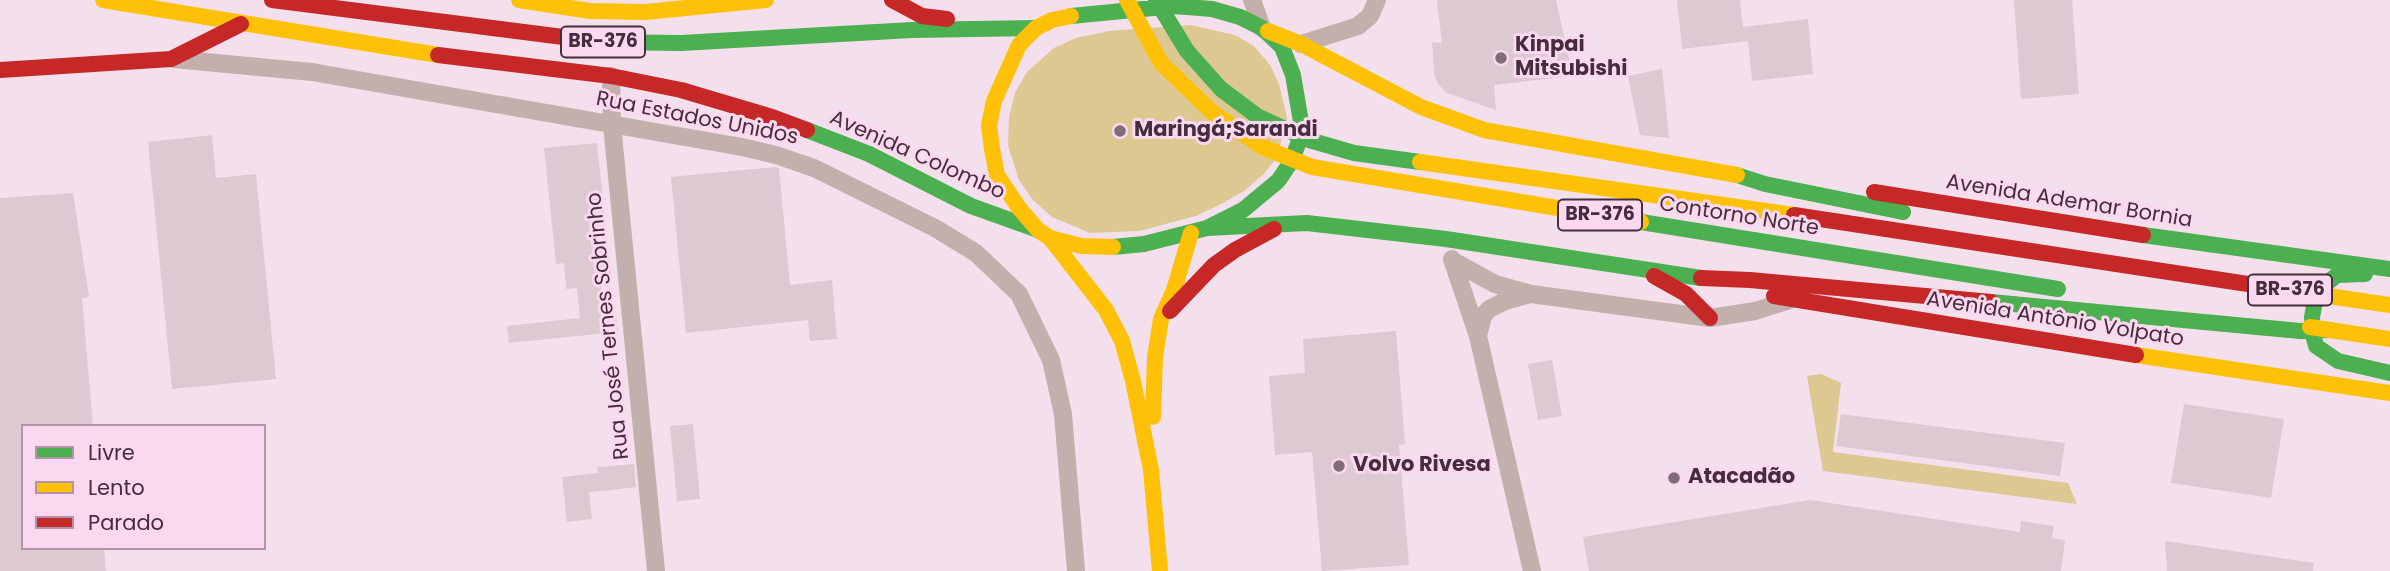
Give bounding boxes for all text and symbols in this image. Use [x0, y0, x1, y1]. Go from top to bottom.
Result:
road number: BR-376 [561, 26, 645, 58]
place label: Kinpai Mitsubishi [1515, 33, 1627, 83]
marker: Kinpai Mitsubishi [1493, 50, 1509, 66]
street label: Rua Estados Unidos [594, 87, 800, 151]
street label: Avenida Colombo [826, 106, 1008, 206]
place label: Maringá;Sarandi [1134, 118, 1318, 144]
marker: Maringá;Sarandi [1112, 123, 1128, 139]
street label: Avenida Ademar Bornia [1944, 170, 2194, 234]
street label: Rua José Ternes Sobrinho [582, 191, 636, 461]
street label: Contorno Norte [1657, 192, 1821, 242]
road number: BR-376 [1558, 200, 1642, 230]
road number: BR-376 [2248, 274, 2332, 306]
street label: Avenida Antônio Volpato [1925, 287, 2185, 353]
legend [21, 424, 266, 550]
text: Livre [88, 438, 135, 467]
place label: Volvo Rivesa [1353, 453, 1491, 479]
marker: Volvo Rivesa [1331, 458, 1347, 474]
place label: Atacadão [1688, 465, 1795, 491]
marker: Atacadão [1666, 470, 1682, 486]
text: Lento [88, 473, 145, 502]
text: Parado [88, 508, 164, 537]

